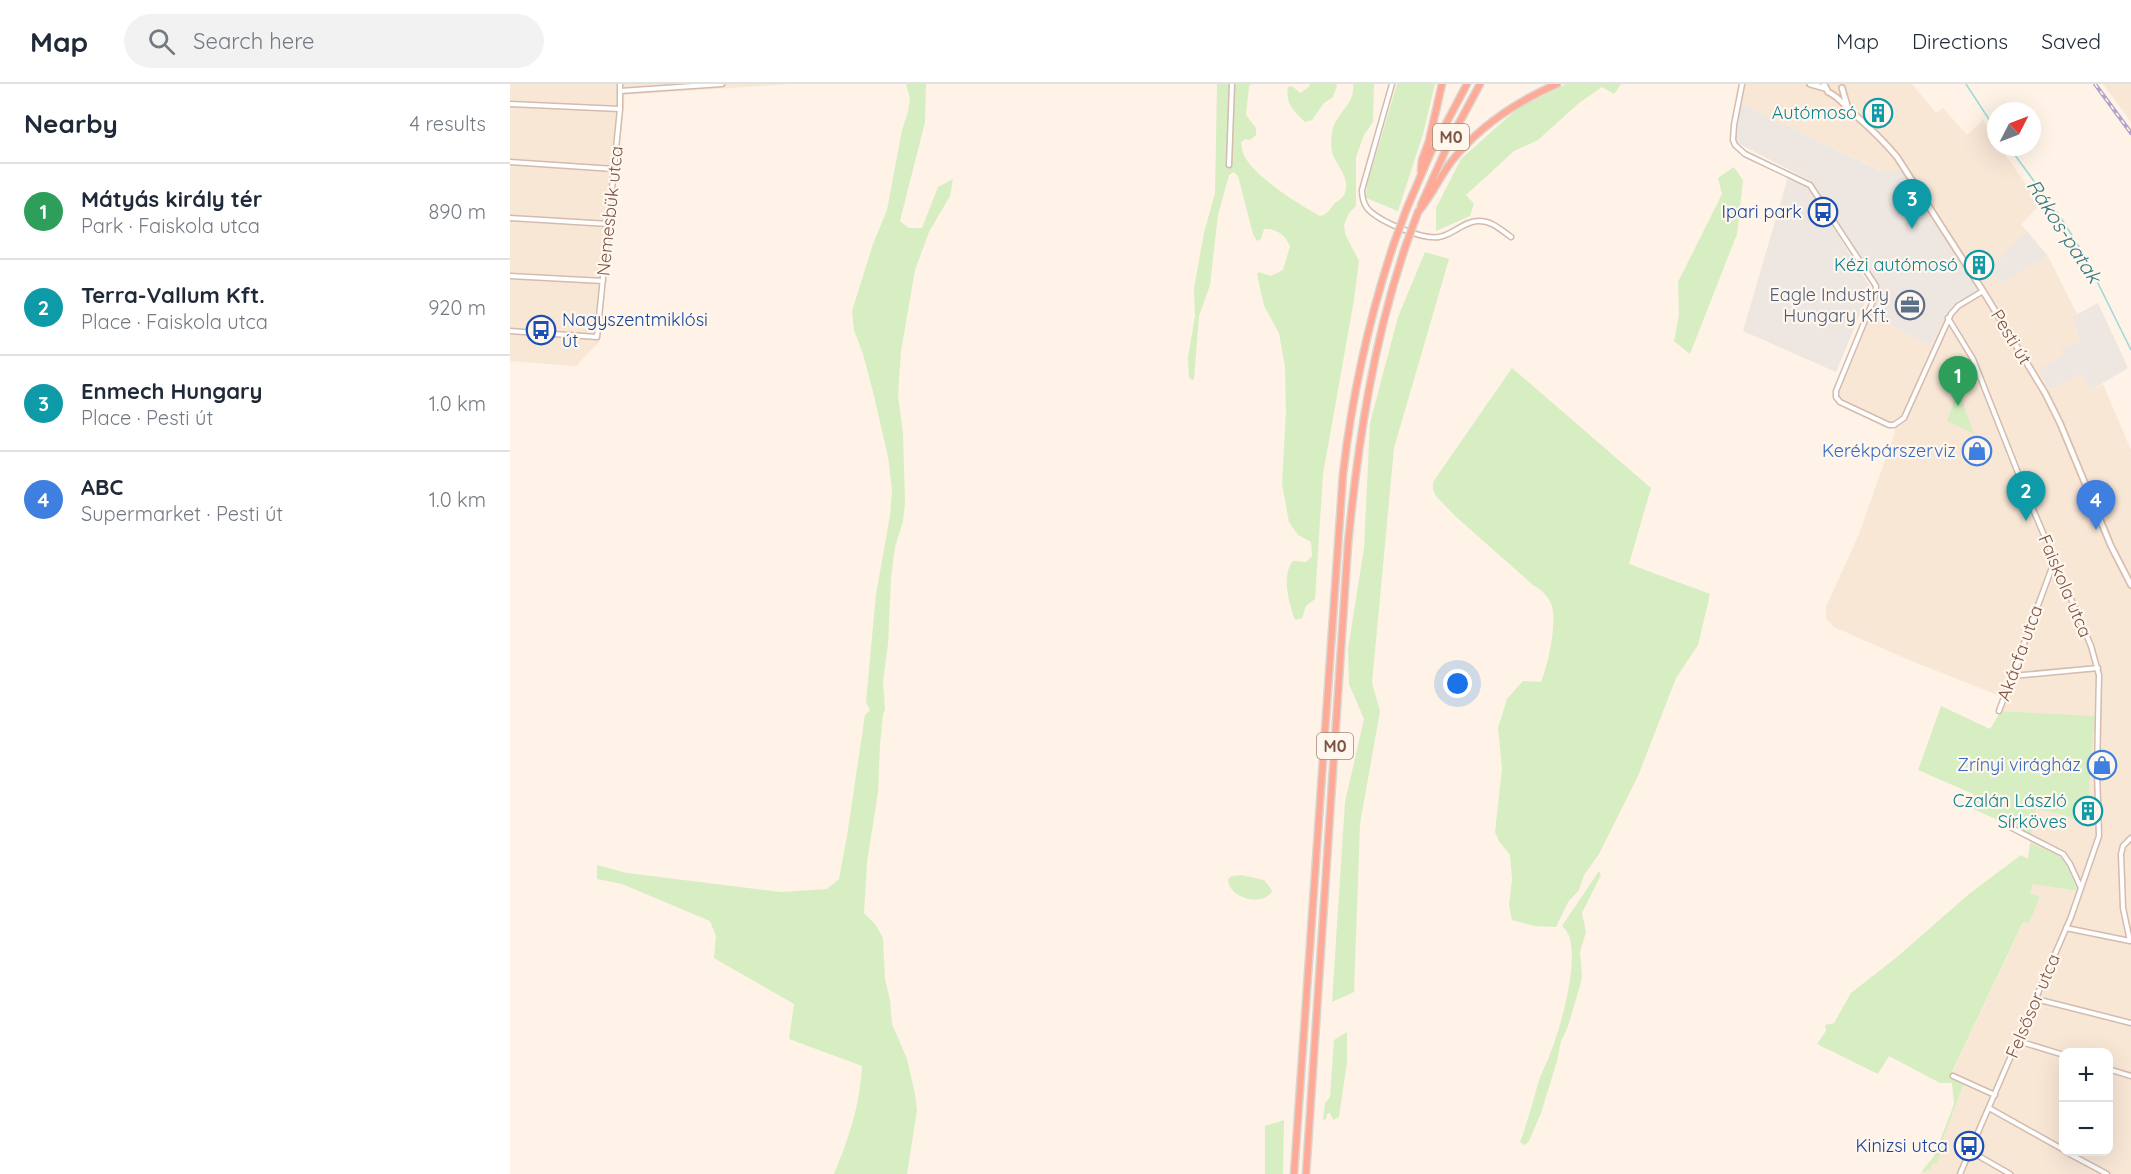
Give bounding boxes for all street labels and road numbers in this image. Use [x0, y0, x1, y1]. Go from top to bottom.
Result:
road number: M0 [1433, 124, 1469, 150]
street label: Nemesbük utca [591, 145, 628, 277]
street label: Pesti út [1986, 305, 2037, 369]
street label: Faiskola utca [2033, 531, 2097, 641]
street label: Akácfa utca [1992, 602, 2047, 704]
road number: M0 [1317, 733, 1353, 759]
street label: Felsősor utca [2000, 950, 2065, 1061]

